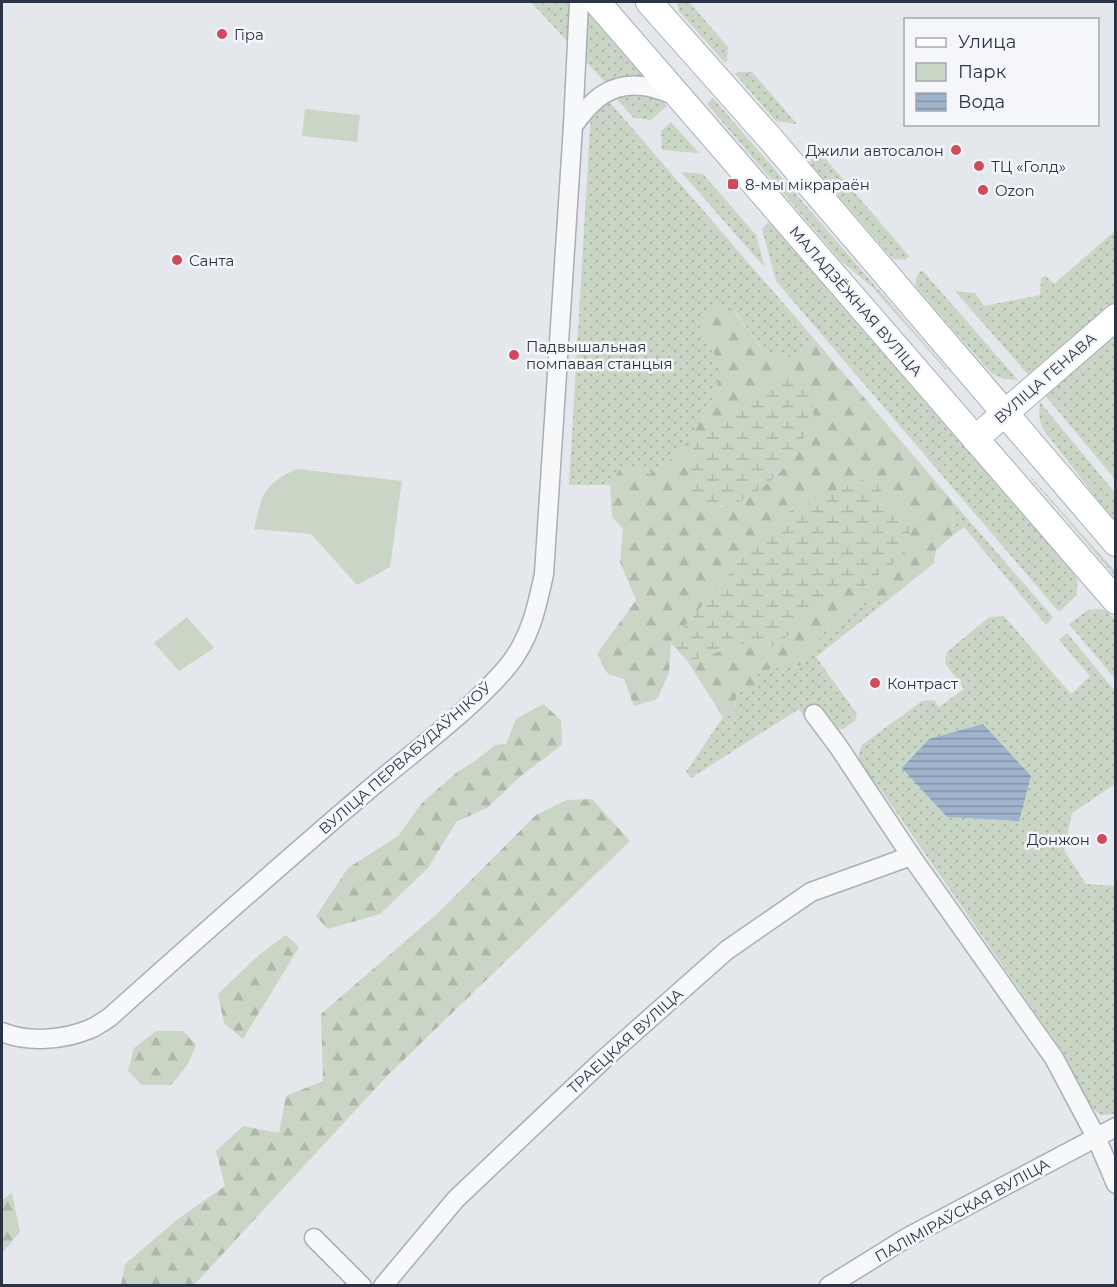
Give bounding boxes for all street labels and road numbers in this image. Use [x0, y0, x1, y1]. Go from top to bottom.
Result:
street label: МАЛАДЗЁЖНАЯ ВУЛІЦА [785, 222, 927, 380]
street label: ВУЛІЦА ГЕНАВА [990, 328, 1100, 428]
street label: ВУЛІЦА ПЕРВАБУДАЎНІКОЎ [315, 677, 496, 838]
street label: ТРАЕЦКАЯ ВУЛІЦА [563, 984, 687, 1098]
street label: ПАЛІМІРАЎСКАЯ ВУЛІЦА [871, 1154, 1053, 1266]

